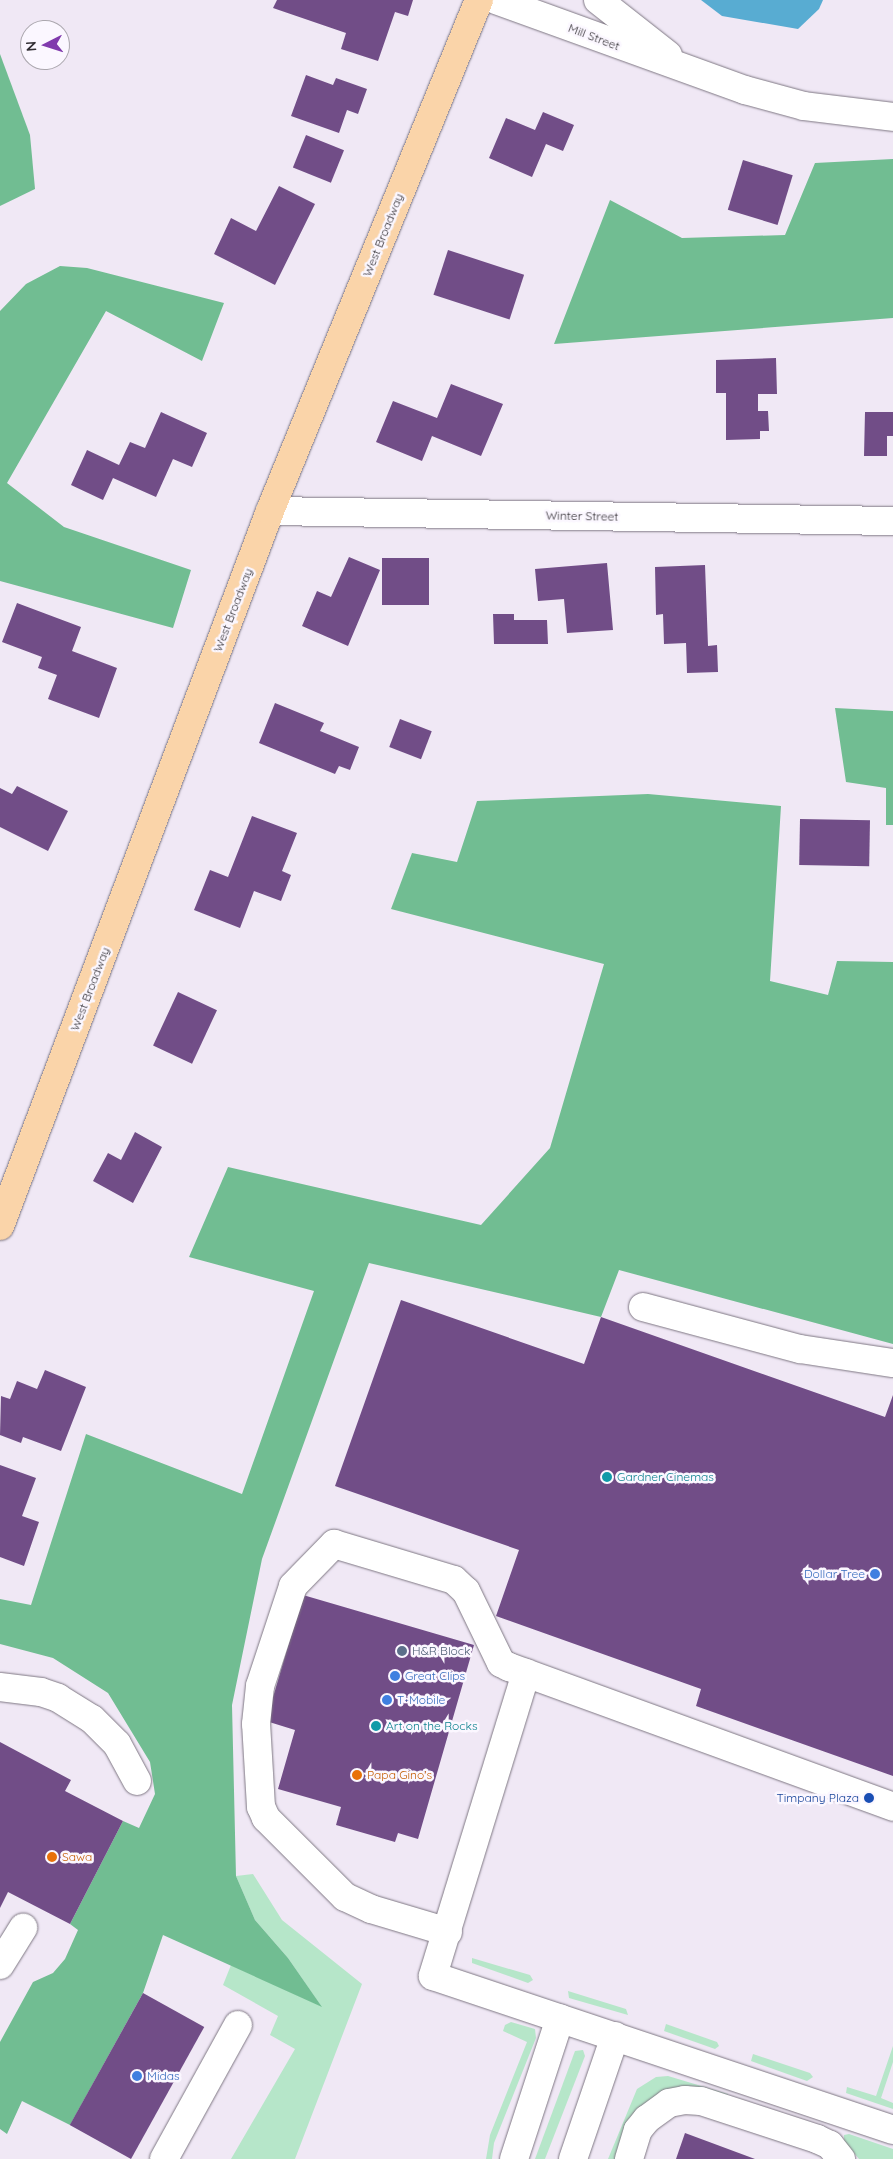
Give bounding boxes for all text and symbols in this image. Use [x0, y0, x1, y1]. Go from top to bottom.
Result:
north arrow [20, 20, 70, 70]
street label: Mill Street [566, 21, 622, 53]
text: N [22, 40, 40, 52]
street label: West Broadway [360, 191, 406, 279]
street label: Winter Street [546, 508, 618, 524]
street label: West Broadway [210, 566, 256, 654]
street label: West Broadway [67, 945, 113, 1033]
place label: Gardner Cinemas [617, 1470, 714, 1484]
marker: Gardner Cinemas [601, 1471, 613, 1483]
place label: Dollar Tree [804, 1567, 865, 1581]
marker: Dollar Tree [869, 1568, 881, 1580]
place label: H&R Block [412, 1644, 470, 1658]
marker: H&R Block [396, 1645, 408, 1657]
place label: Great Clips [405, 1669, 465, 1683]
marker: Great Clips [389, 1670, 401, 1682]
place label: T-Mobile [397, 1693, 445, 1707]
marker: T-Mobile [381, 1694, 393, 1706]
place label: Art on the Rocks [386, 1719, 478, 1733]
marker: Art on the Rocks [370, 1720, 382, 1732]
place label: Papa Gino's [367, 1768, 432, 1782]
marker: Papa Gino's [351, 1769, 363, 1781]
place label: Timpany Plaza [777, 1791, 859, 1805]
marker: Timpany Plaza [863, 1792, 875, 1804]
place label: Sawa [62, 1850, 92, 1864]
marker: Sawa [46, 1851, 58, 1863]
place label: Midas [147, 2069, 180, 2083]
marker: Midas [131, 2070, 143, 2082]

